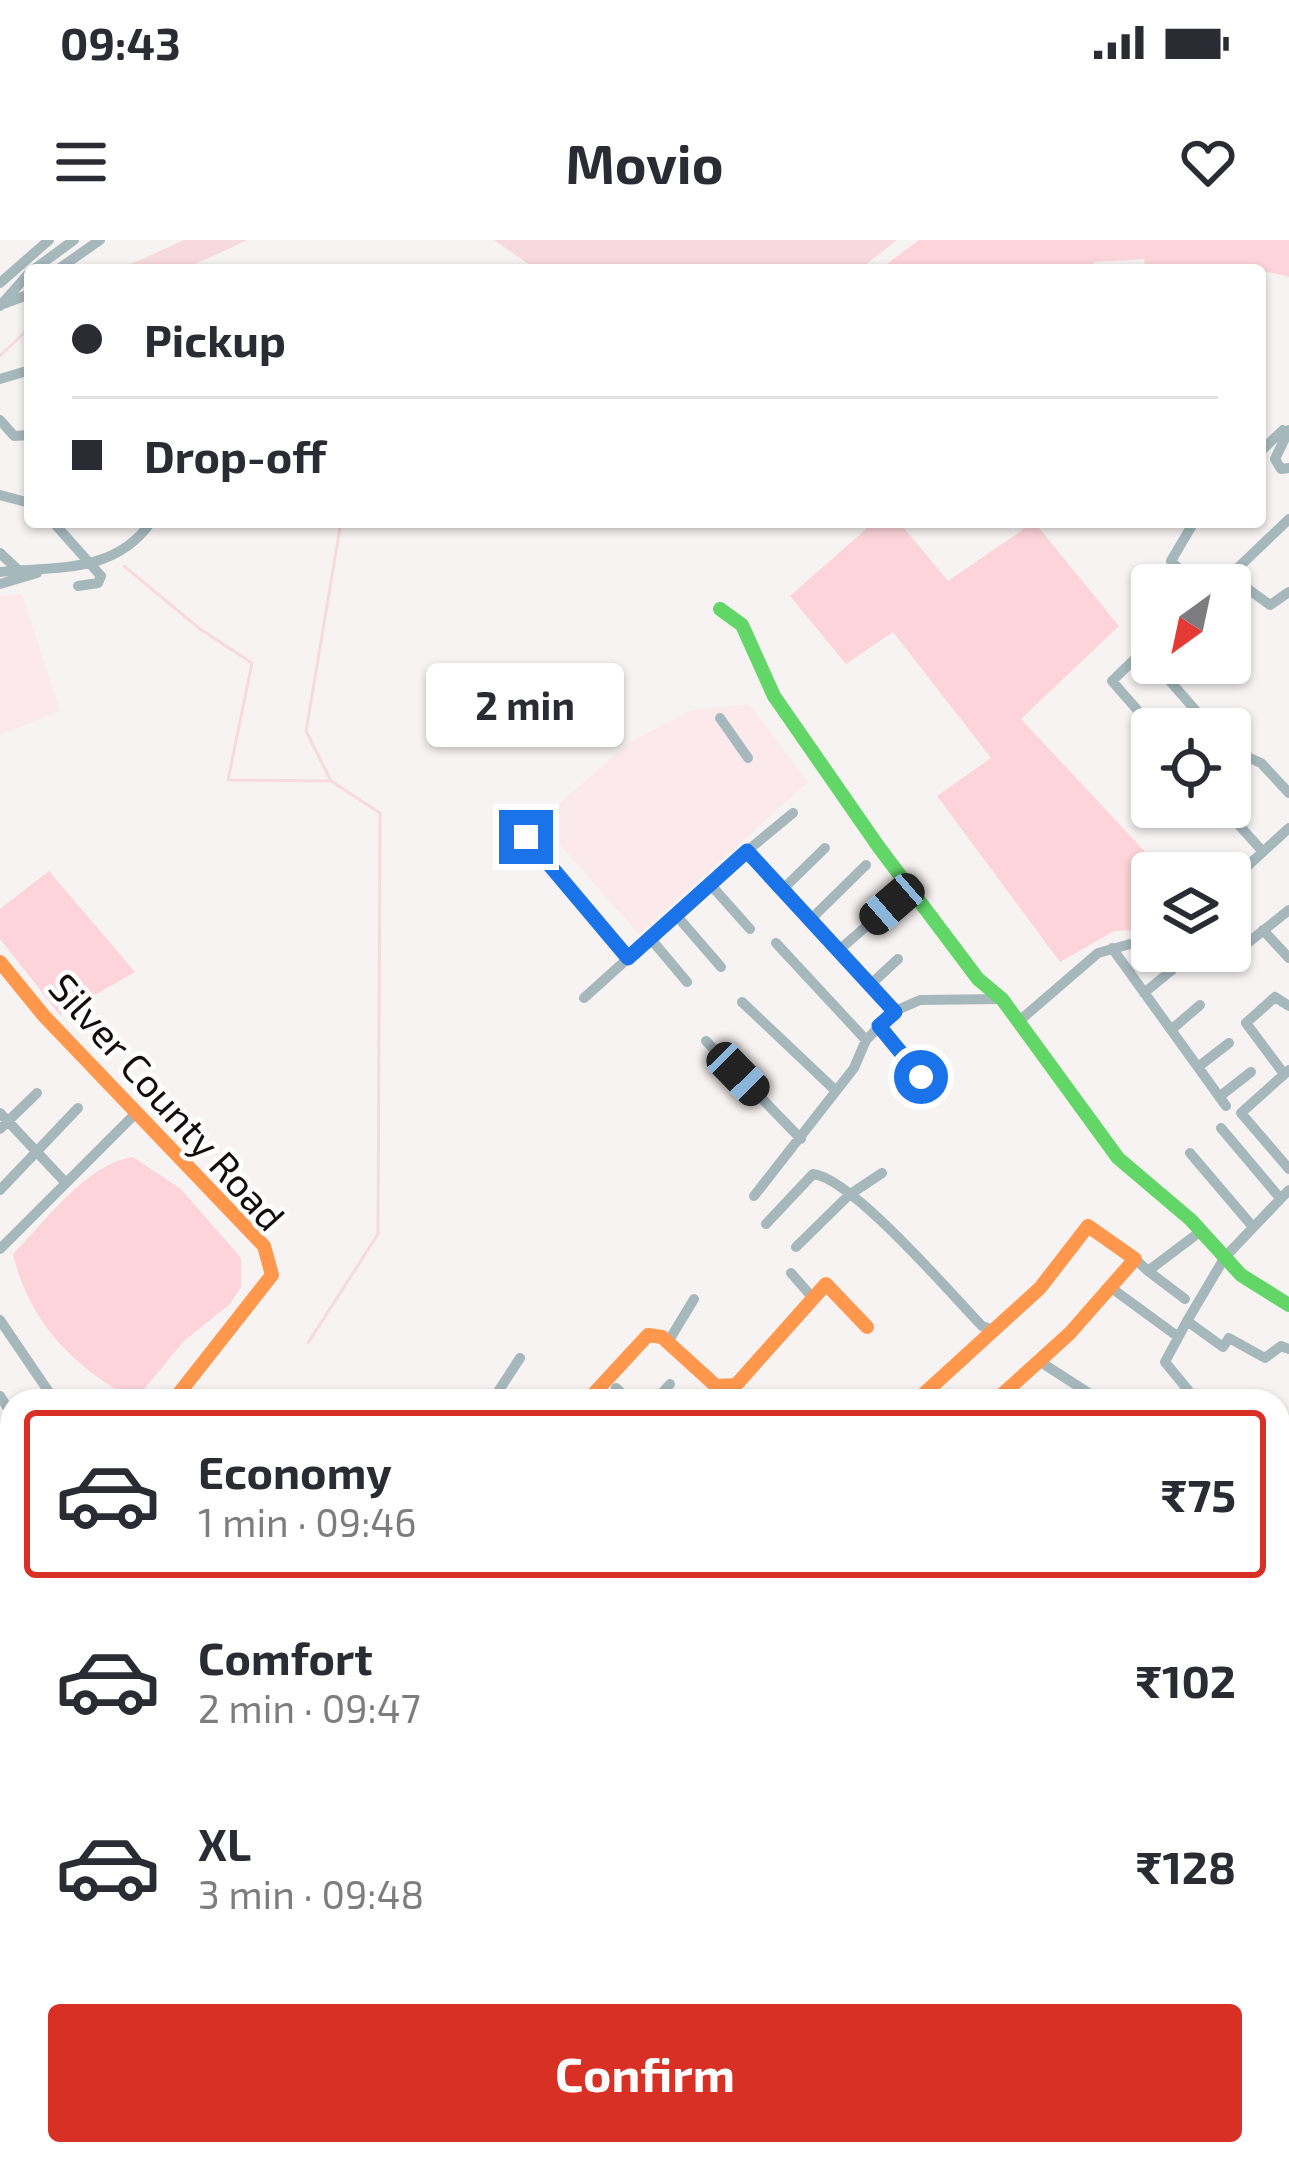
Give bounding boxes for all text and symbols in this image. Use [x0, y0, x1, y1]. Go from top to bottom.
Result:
text: 09:43 [60, 15, 181, 69]
icon: menu [48, 129, 114, 195]
icon: heart [1175, 129, 1241, 195]
text: Movio [565, 130, 724, 195]
text: Pickup [144, 312, 286, 366]
text: Drop-off [144, 428, 326, 482]
north arrow [1131, 564, 1251, 684]
map controls [1131, 564, 1251, 972]
callout: 2 min [427, 663, 625, 747]
text: 2 min [475, 681, 575, 728]
button: locate [1131, 708, 1251, 828]
route end [499, 810, 553, 864]
button: layers [1131, 852, 1251, 972]
car [853, 867, 931, 941]
street label: Silver County Road [40, 963, 296, 1239]
car [700, 1036, 776, 1112]
route start [894, 1050, 948, 1104]
icon: car [54, 1440, 162, 1548]
text: Economy [198, 1444, 392, 1498]
text: ₹75 [1161, 1467, 1236, 1521]
text: 1 min · 09:46 [198, 1498, 417, 1545]
icon: car [54, 1626, 162, 1734]
text: Comfort [198, 1630, 373, 1684]
text: ₹102 [1135, 1653, 1236, 1707]
text: 2 min · 09:47 [198, 1684, 421, 1731]
icon: car [54, 1812, 162, 1920]
text: XL [198, 1816, 251, 1870]
text: ₹128 [1136, 1839, 1236, 1893]
text: 3 min · 09:48 [198, 1870, 424, 1917]
button: Confirm [48, 2004, 1242, 2142]

